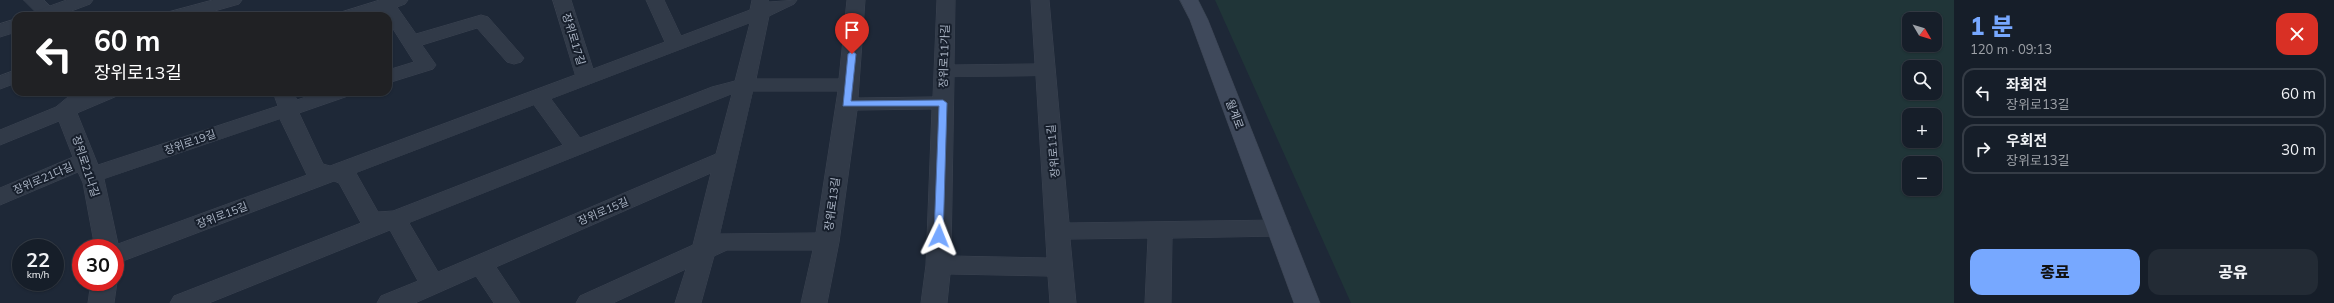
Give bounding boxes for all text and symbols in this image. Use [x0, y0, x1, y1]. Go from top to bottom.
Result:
street label: 장위로17길 [559, 11, 589, 67]
text: 1 분 [1970, 11, 2013, 41]
north arrow [1902, 12, 1942, 52]
map controls [1902, 12, 1942, 196]
pin [835, 13, 869, 54]
button: close [2276, 13, 2318, 55]
icon: arrive [841, 19, 863, 41]
text: 60 m [94, 23, 160, 58]
street label: 장위로11가길 [936, 24, 952, 88]
icon: left [28, 28, 80, 80]
text: 120 m · 09:13 [1970, 41, 2052, 57]
button: search [1902, 60, 1942, 100]
text: 장위로13길 [94, 61, 182, 84]
text: 좌회전 [2006, 75, 2047, 94]
icon: left [1972, 82, 1994, 104]
text: 60 m [2281, 84, 2316, 103]
text: 장위로13길 [2006, 96, 2069, 112]
street label: 월계로 [1223, 97, 1247, 131]
button: + [1902, 108, 1942, 148]
street label: 장위로11길 [1044, 124, 1062, 178]
street label: 장위로19길 [162, 127, 218, 157]
text: 우회전 [2006, 131, 2047, 150]
street label: 장위로21나길 [69, 133, 103, 199]
icon: right [1972, 138, 1994, 160]
text: 30 m [2281, 140, 2316, 159]
text: 장위로13길 [2006, 152, 2069, 168]
button: − [1902, 156, 1942, 196]
street label: 장위로21다길 [11, 159, 75, 197]
street label: 장위로13길 [821, 176, 843, 232]
street label: 장위로15길 [576, 194, 630, 228]
street label: 장위로15길 [194, 199, 250, 231]
position arrow [918, 215, 960, 257]
speed limit sign: 30 [72, 239, 124, 291]
text: 22 [26, 247, 50, 272]
button: 종료 [1970, 249, 2140, 295]
button: 공유 [2148, 249, 2318, 295]
text: km/h [27, 268, 49, 281]

